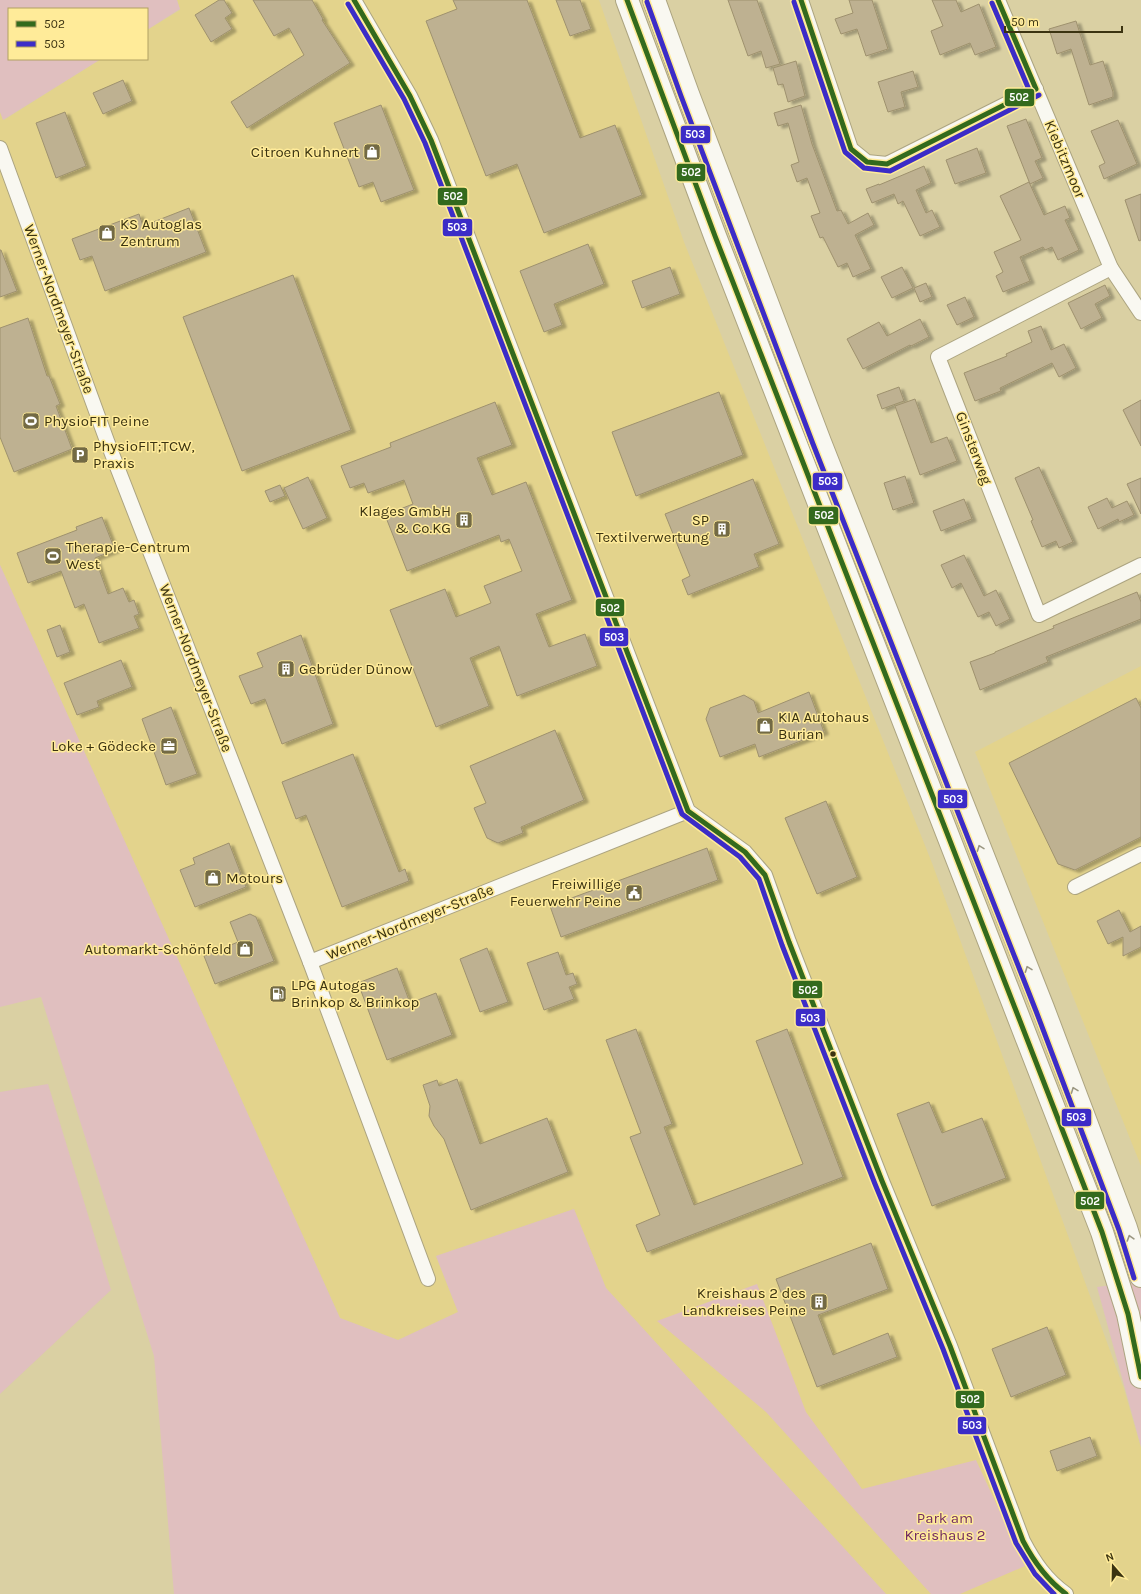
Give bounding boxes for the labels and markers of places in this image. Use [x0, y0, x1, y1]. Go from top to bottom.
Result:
shop icon: Citroen Kuhnert [362, 142, 382, 162]
place label: Citroen Kuhnert [251, 143, 359, 161]
place label: KS Autoglas Zentrum [120, 215, 202, 250]
shop icon: KS Autoglas Zentrum [97, 223, 117, 243]
sports icon: PhysioFIT Peine [21, 411, 41, 431]
place label: PhysioFIT Peine [44, 412, 149, 430]
place label: PhysioFIT;TCW, Praxis [93, 437, 195, 472]
parking icon: PhysioFIT;TCW, Praxis [70, 445, 90, 465]
place label: Klages GmbH & Co.KG [359, 502, 451, 537]
building icon: Klages GmbH & Co.KG [454, 510, 474, 530]
place label: SP Textilverwertung [596, 511, 710, 546]
building icon: SP Textilverwertung [712, 519, 732, 539]
place label: Therapie-Centrum West [66, 538, 190, 573]
sports icon: Therapie-Centrum West [43, 546, 63, 566]
building icon: Gebrüder Dünow [276, 659, 296, 679]
place label: Gebrüder Dünow [299, 660, 413, 678]
place label: KIA Autohaus Burian [778, 708, 869, 743]
shop icon: KIA Autohaus Burian [755, 716, 775, 736]
office icon: Loke + Gödecke [159, 736, 179, 756]
place label: Loke + Gödecke [51, 737, 156, 755]
shop icon: Motours [203, 868, 223, 888]
place label: Motours [226, 869, 283, 887]
place label: Freiwillige Feuerwehr Peine [510, 875, 621, 910]
public building icon: Freiwillige Feuerwehr Peine [624, 883, 644, 903]
shop icon: Automarkt-Schönfeld [235, 939, 255, 959]
place label: Automarkt-Schönfeld [84, 940, 232, 958]
place label: LPG Autogas Brinkop & Brinkop [291, 976, 419, 1011]
fuel station icon: LPG Autogas Brinkop & Brinkop [268, 984, 288, 1004]
unlabelled marker [828, 1049, 838, 1059]
place label: Kreishaus 2 des Landkreises Peine [682, 1284, 806, 1319]
building icon: Kreishaus 2 des Landkreises Peine [809, 1292, 829, 1312]

